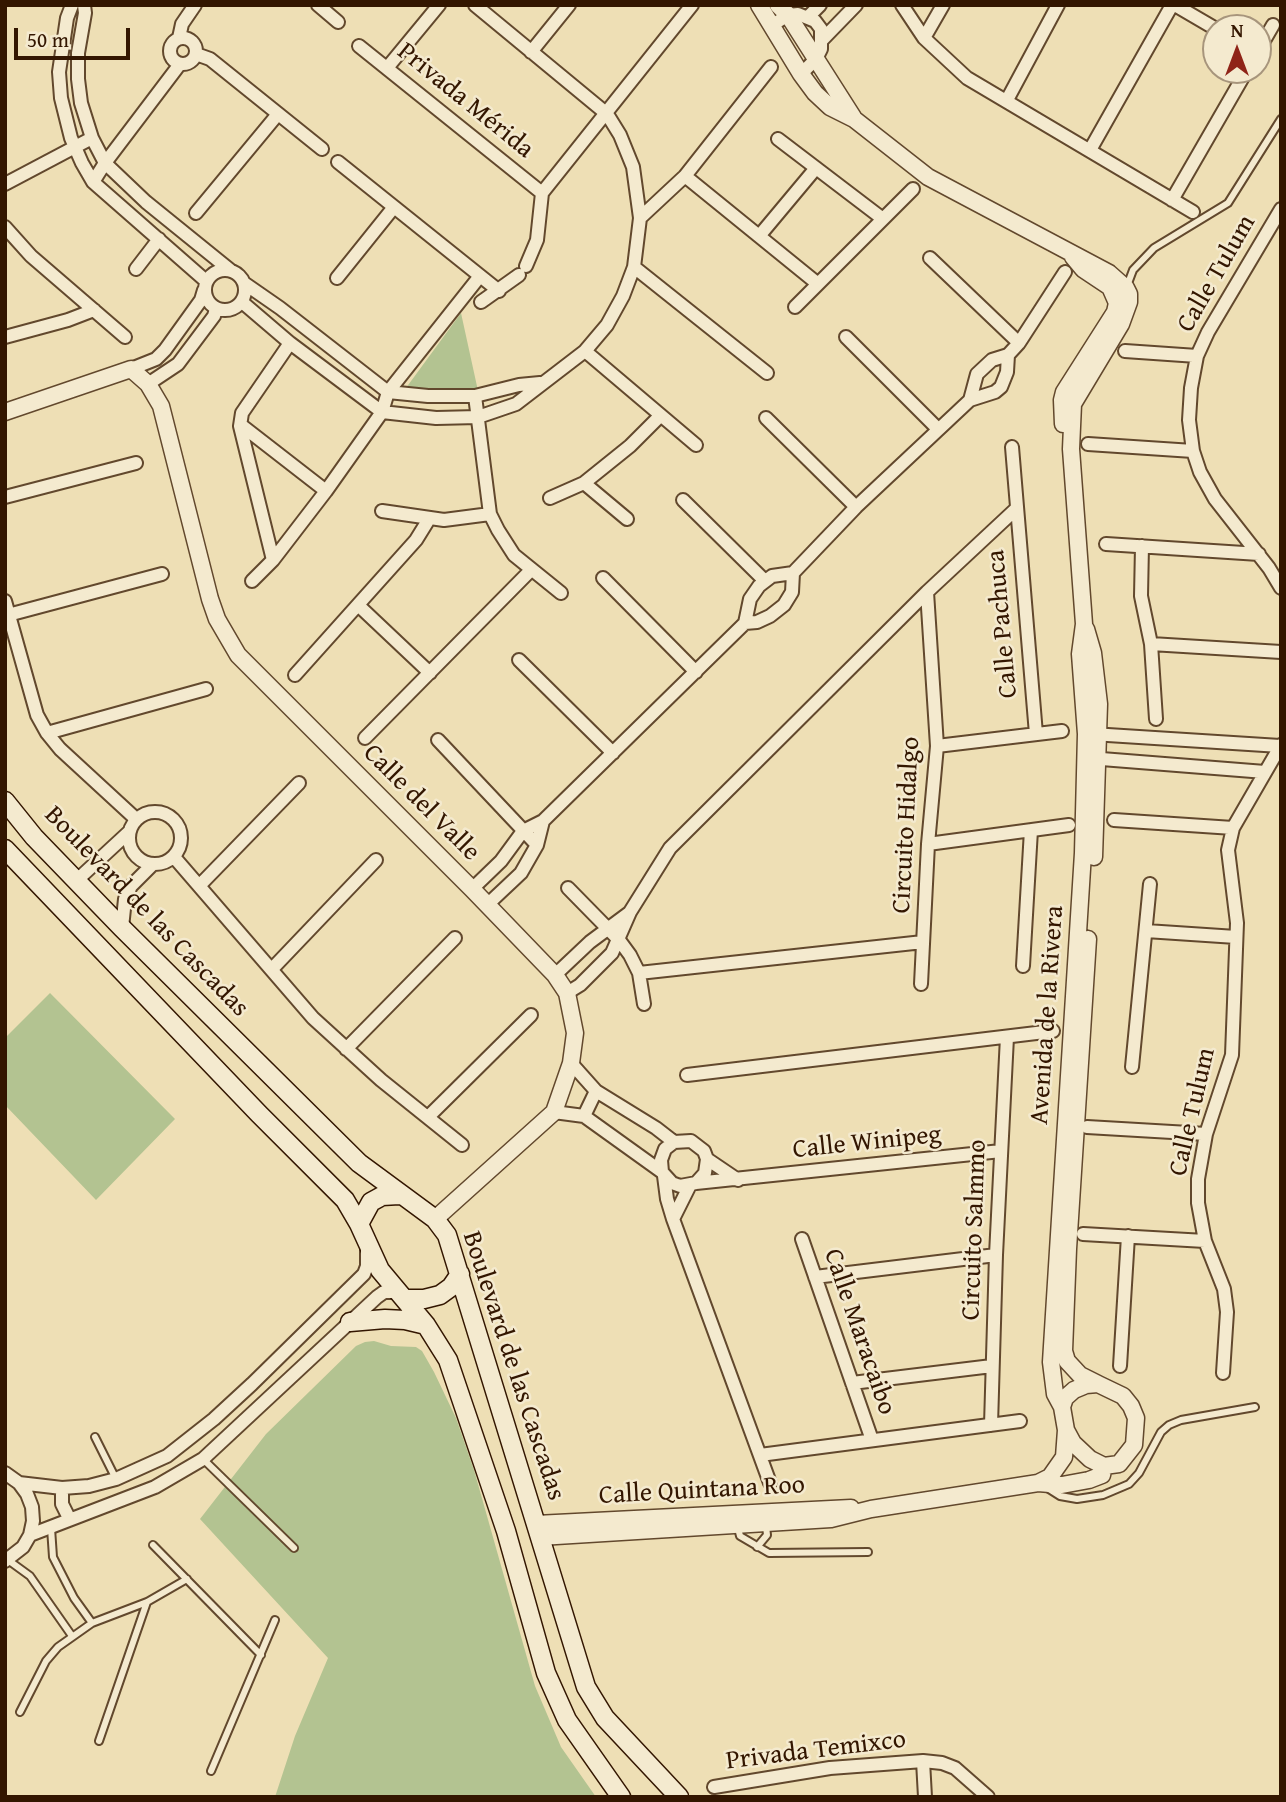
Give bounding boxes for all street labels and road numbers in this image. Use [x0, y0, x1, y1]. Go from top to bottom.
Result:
street label: Privada Mérida [391, 37, 539, 165]
street label: Calle Tulum [1171, 210, 1263, 338]
street label: Calle Pachuca [981, 549, 1025, 699]
street label: Circuito Hidalgo [887, 736, 927, 914]
street label: Calle del Valle [356, 738, 486, 868]
street label: Boulevard de las Cascadas [37, 800, 255, 1024]
street label: Avenida de la Rivera [1025, 904, 1071, 1126]
street label: Calle Tulum [1163, 1045, 1223, 1179]
street label: Calle Winipeg [791, 1120, 943, 1166]
street label: Circuito Salmmo [956, 1139, 994, 1321]
street label: Boulevard de las Cascadas [455, 1228, 571, 1504]
street label: Calle Maracaibo [816, 1245, 902, 1419]
street label: Calle Quintana Roo [598, 1470, 806, 1512]
street label: Privada Temixco [724, 1724, 908, 1778]

